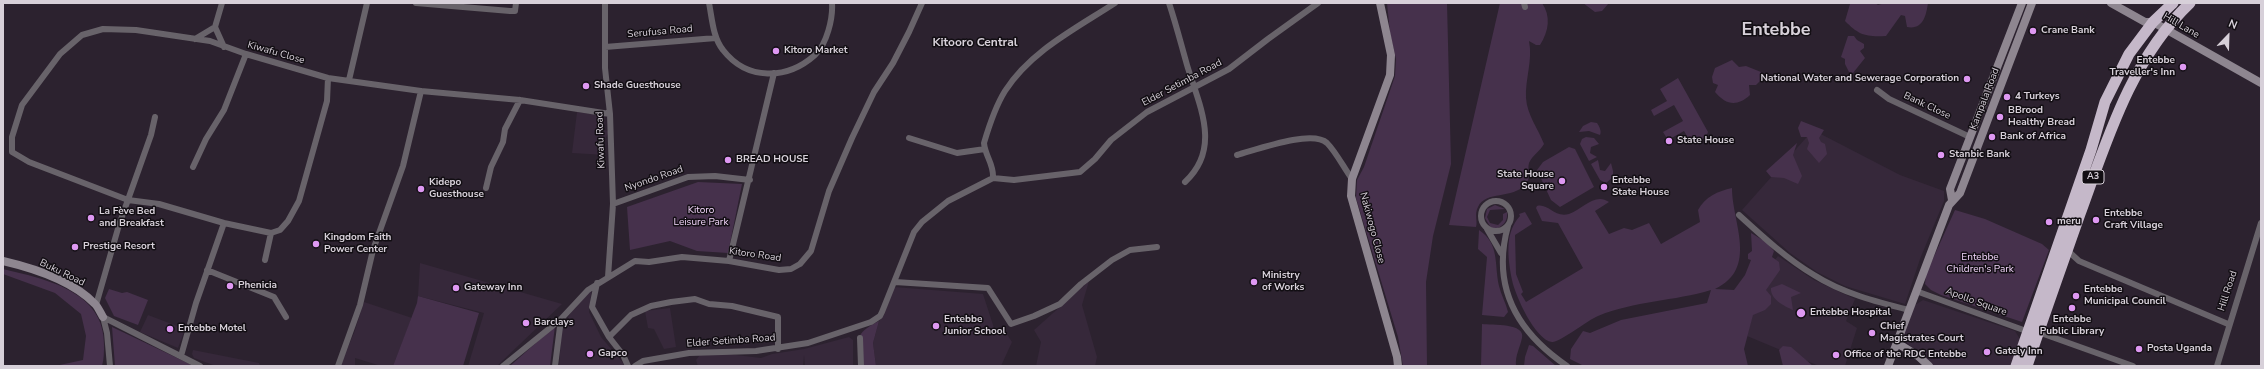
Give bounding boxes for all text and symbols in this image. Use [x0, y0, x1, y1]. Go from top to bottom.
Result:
street label: Hill Lane [2161, 11, 2201, 41]
north arrow [2208, 16, 2248, 56]
text: N [2226, 16, 2240, 33]
district label: Entebbe [1741, 20, 1811, 42]
street label: Serufusa Road [627, 23, 693, 41]
place label: Crane Bank [2041, 25, 2095, 37]
marker: Crane Bank [2028, 26, 2038, 36]
district label: Kitooro Central [932, 36, 1018, 50]
street label: Kiwafu Close [246, 39, 306, 67]
place label: Kitoro Market [784, 45, 848, 57]
marker: Kitoro Market [771, 46, 781, 56]
place label: Entebbe Traveller's Inn [2110, 55, 2175, 78]
street label: Elder Setimba Road [1140, 57, 1224, 109]
marker: Entebbe Traveller's Inn [2178, 62, 2188, 72]
street label: Kampala Road [1968, 66, 2002, 132]
place label: National Water and Sewerage Corporation [1761, 73, 1959, 85]
marker: National Water and Sewerage Corporation [1962, 74, 1972, 84]
place label: Shade Guesthouse [594, 80, 681, 92]
marker: Shade Guesthouse [581, 81, 591, 91]
street label: Bank Close [1902, 90, 1952, 122]
place label: 4 Turkeys [2015, 91, 2060, 103]
marker: 4 Turkeys [2002, 92, 2012, 102]
place label: BBrood Healthy Bread [2008, 105, 2075, 128]
street label: Kiwafu Road [594, 111, 608, 169]
marker: BBrood Healthy Bread [1995, 112, 2005, 122]
place label: Bank of Africa [2000, 131, 2066, 143]
marker: Bank of Africa [1987, 132, 1997, 142]
place label: State House [1677, 135, 1734, 147]
marker: State House [1664, 136, 1674, 146]
place label: Stanbic Bank [1949, 149, 2010, 161]
marker: Stanbic Bank [1936, 150, 1946, 160]
place label: BREAD HOUSE [736, 154, 809, 166]
marker: BREAD HOUSE [723, 155, 733, 165]
street label: Nyondo Road [623, 163, 685, 195]
place label: State House Square [1497, 169, 1554, 192]
road number: A3 [2082, 170, 2104, 184]
place label: Entebbe State House [1612, 175, 1669, 198]
marker: State House Square [1557, 176, 1567, 186]
place label: Kidepo Guesthouse [429, 177, 484, 200]
marker: Entebbe State House [1599, 182, 1609, 192]
marker: Kidepo Guesthouse [416, 184, 426, 194]
street label: Nakiwogo Close [1357, 191, 1387, 265]
park label: Kitoro Leisure Park [674, 205, 728, 228]
place label: La Fève Bed and Breakfast [99, 206, 164, 230]
place label: Entebbe Craft Village [2104, 208, 2163, 232]
marker: La Fève Bed and Breakfast [86, 213, 96, 223]
marker: Entebbe Craft Village [2091, 215, 2101, 225]
place label: meru [2057, 216, 2081, 228]
marker: meru [2044, 217, 2054, 227]
place label: Kingdom Faith Power Center [324, 232, 391, 256]
marker: Kingdom Faith Power Center [311, 239, 321, 249]
place label: Prestige Resort [83, 241, 155, 253]
marker: Prestige Resort [70, 242, 80, 252]
street label: Kitoro Road [728, 245, 782, 265]
park label: Entebbe Children's Park [1946, 252, 2014, 276]
street label: Buku Road [37, 257, 87, 289]
street label: Hill Road [2216, 269, 2240, 313]
place label: Ministry of Works [1262, 270, 1304, 294]
marker: Ministry of Works [1249, 277, 1259, 287]
place label: Phenicia [238, 280, 277, 292]
marker: Phenicia [225, 281, 235, 291]
place label: Gateway Inn [464, 282, 522, 294]
marker: Gateway Inn [451, 283, 461, 293]
place label: Entebbe Municipal Council [2084, 284, 2166, 308]
street label: Apollo Square [1944, 285, 2008, 319]
marker: Entebbe Municipal Council [2071, 291, 2081, 301]
marker: Entebbe Public Library [2067, 303, 2077, 313]
marker: Entebbe Hospital [1795, 307, 1807, 319]
place label: Entebbe Hospital [1810, 307, 1891, 319]
place label: Entebbe Junior School [944, 314, 1006, 338]
place label: Entebbe Public Library [2040, 314, 2104, 338]
place label: Barclays [534, 317, 574, 329]
marker: Barclays [521, 318, 531, 328]
marker: Entebbe Junior School [931, 321, 941, 331]
place label: Chief Magistrates Court [1880, 321, 1964, 344]
place label: Entebbe Motel [178, 323, 246, 335]
marker: Entebbe Motel [165, 324, 175, 334]
marker: Chief Magistrates Court [1867, 328, 1877, 338]
street label: Elder Setimba Road [686, 332, 776, 350]
place label: Posta Uganda [2147, 343, 2212, 355]
marker: Posta Uganda [2134, 344, 2144, 354]
place label: Gately Inn [1995, 346, 2043, 358]
marker: Gately Inn [1982, 347, 1992, 357]
place label: Gapco [598, 348, 627, 360]
marker: Gapco [585, 349, 595, 359]
place label: Office of the RDC Entebbe [1844, 349, 1966, 361]
marker: Office of the RDC Entebbe [1831, 350, 1841, 360]

